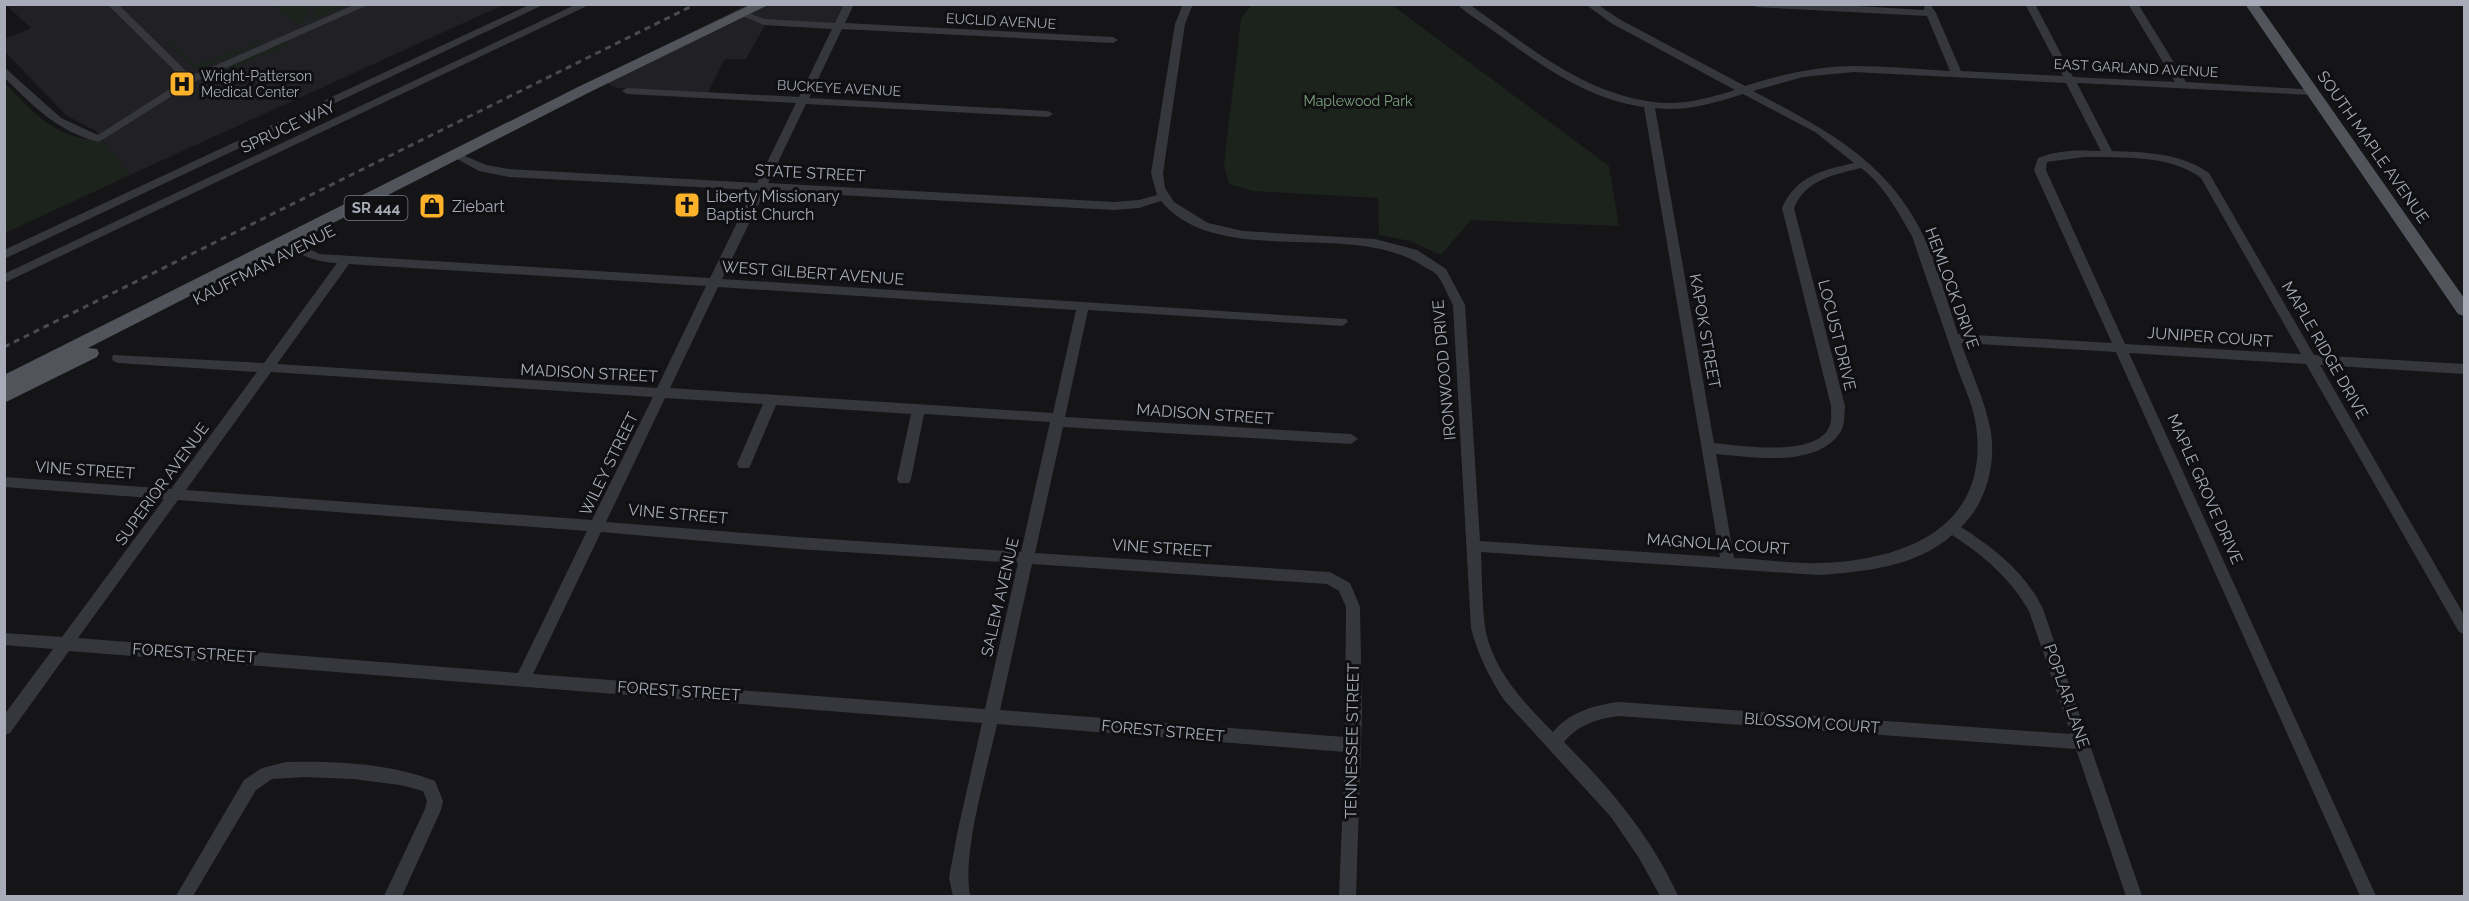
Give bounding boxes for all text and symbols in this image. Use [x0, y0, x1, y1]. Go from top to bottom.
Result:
street label: EUCLID AVENUE [946, 10, 1056, 32]
street label: EAST GARLAND AVENUE [2053, 56, 2219, 80]
street label: SOUTH MAPLE AVENUE [2313, 67, 2433, 227]
place label: Wright-Patterson Medical Center [201, 68, 312, 100]
hospital icon: Wright-Patterson Medical Center [167, 69, 197, 99]
street label: BUCKEYE AVENUE [776, 77, 902, 99]
park label: Maplewood Park [1304, 93, 1413, 109]
street label: SPRUCE WAY [238, 97, 339, 157]
street label: STATE STREET [754, 161, 866, 185]
place label: Liberty Missionary Baptist Church [706, 187, 840, 224]
church icon: Liberty Missionary Baptist Church [672, 190, 702, 220]
shop icon: Ziebart [417, 191, 447, 221]
road number: SR 444 [344, 196, 407, 220]
place label: Ziebart [452, 197, 505, 216]
street label: KAUFFMAN AVENUE [190, 221, 338, 309]
street label: HEMLOCK DRIVE [1921, 225, 1983, 352]
street label: WEST GILBERT AVENUE [721, 257, 905, 289]
street label: KAPOK STREET [1686, 272, 1725, 390]
street label: LOCUST DRIVE [1814, 278, 1860, 393]
street label: MAPLE RIDGE DRIVE [2278, 278, 2372, 422]
street label: IRONWOOD DRIVE [1428, 299, 1460, 441]
street label: JUNIPER COURT [2147, 323, 2273, 351]
street label: MADISON STREET [520, 360, 658, 386]
street label: MADISON STREET [1136, 400, 1275, 428]
street label: WILEY STREET [576, 409, 642, 519]
street label: MAPLE GROVE DRIVE [2163, 411, 2247, 567]
street label: SUPERIOR AVENUE [111, 419, 213, 549]
street label: VINE STREET [34, 457, 136, 483]
street label: VINE STREET [627, 500, 729, 528]
street label: MAGNOLIA COURT [1646, 530, 1790, 558]
street label: SALEM AVENUE [977, 535, 1023, 658]
street label: VINE STREET [1111, 535, 1213, 561]
street label: FOREST STREET [132, 639, 257, 667]
street label: POPLAR LANE [2040, 641, 2094, 751]
street label: TENNESSEE STREET [1341, 663, 1363, 819]
street label: FOREST STREET [617, 677, 742, 705]
street label: BLOSSOM COURT [1743, 709, 1881, 737]
street label: FOREST STREET [1101, 716, 1226, 746]

